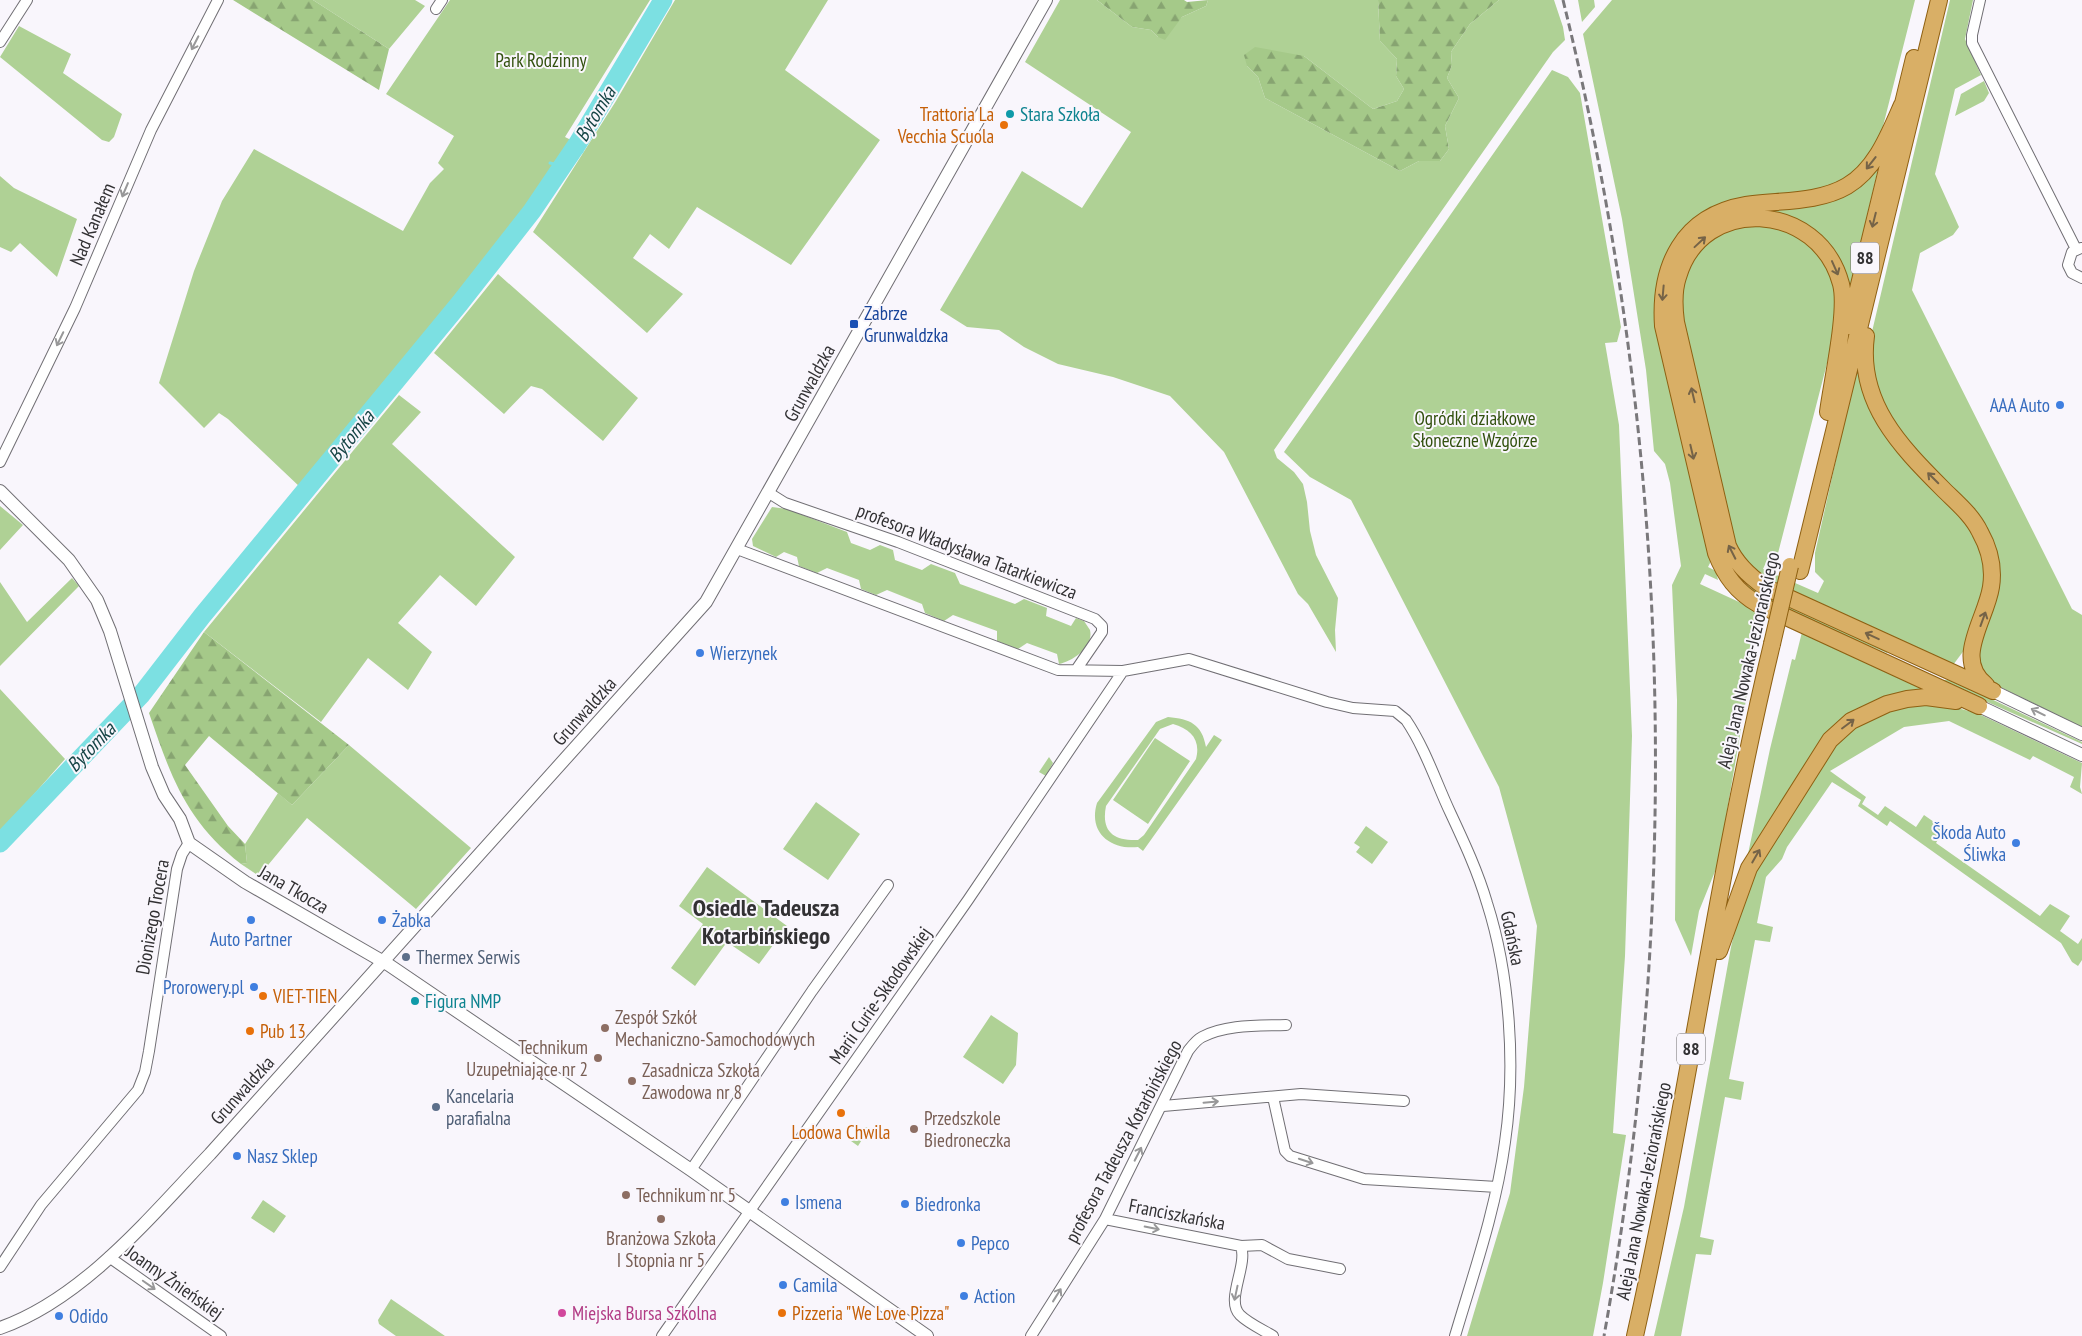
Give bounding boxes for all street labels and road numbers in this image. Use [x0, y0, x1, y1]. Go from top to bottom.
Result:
street label: Nad Kanałem [64, 179, 120, 269]
road number: 88 [1851, 242, 1879, 274]
street label: Grunwaldzka [778, 340, 840, 426]
street label: profesora Władysława Tatarkiewicza [853, 498, 1081, 604]
street label: Aleja Jana Nowaka-Jeziorańskiego [1711, 549, 1785, 771]
street label: Grunwaldzka [547, 672, 621, 750]
street label: Dionizego Trocera [130, 858, 174, 976]
street label: Jana Tkocza [254, 859, 333, 919]
street label: Gdańska [1496, 909, 1530, 967]
street label: Marii Curie-Skłodowskiej [824, 922, 936, 1068]
road number: 88 [1677, 1034, 1705, 1064]
street label: profesora Tadeusza Kotarbińskiego [1059, 1035, 1187, 1247]
street label: Grunwaldzka [205, 1051, 279, 1129]
street label: Aleja Jana Nowaka-Jeziorańskiego [1610, 1080, 1676, 1302]
street label: Franciszkańska [1127, 1193, 1227, 1235]
street label: Joanny Żnieńskiej [121, 1239, 229, 1325]

